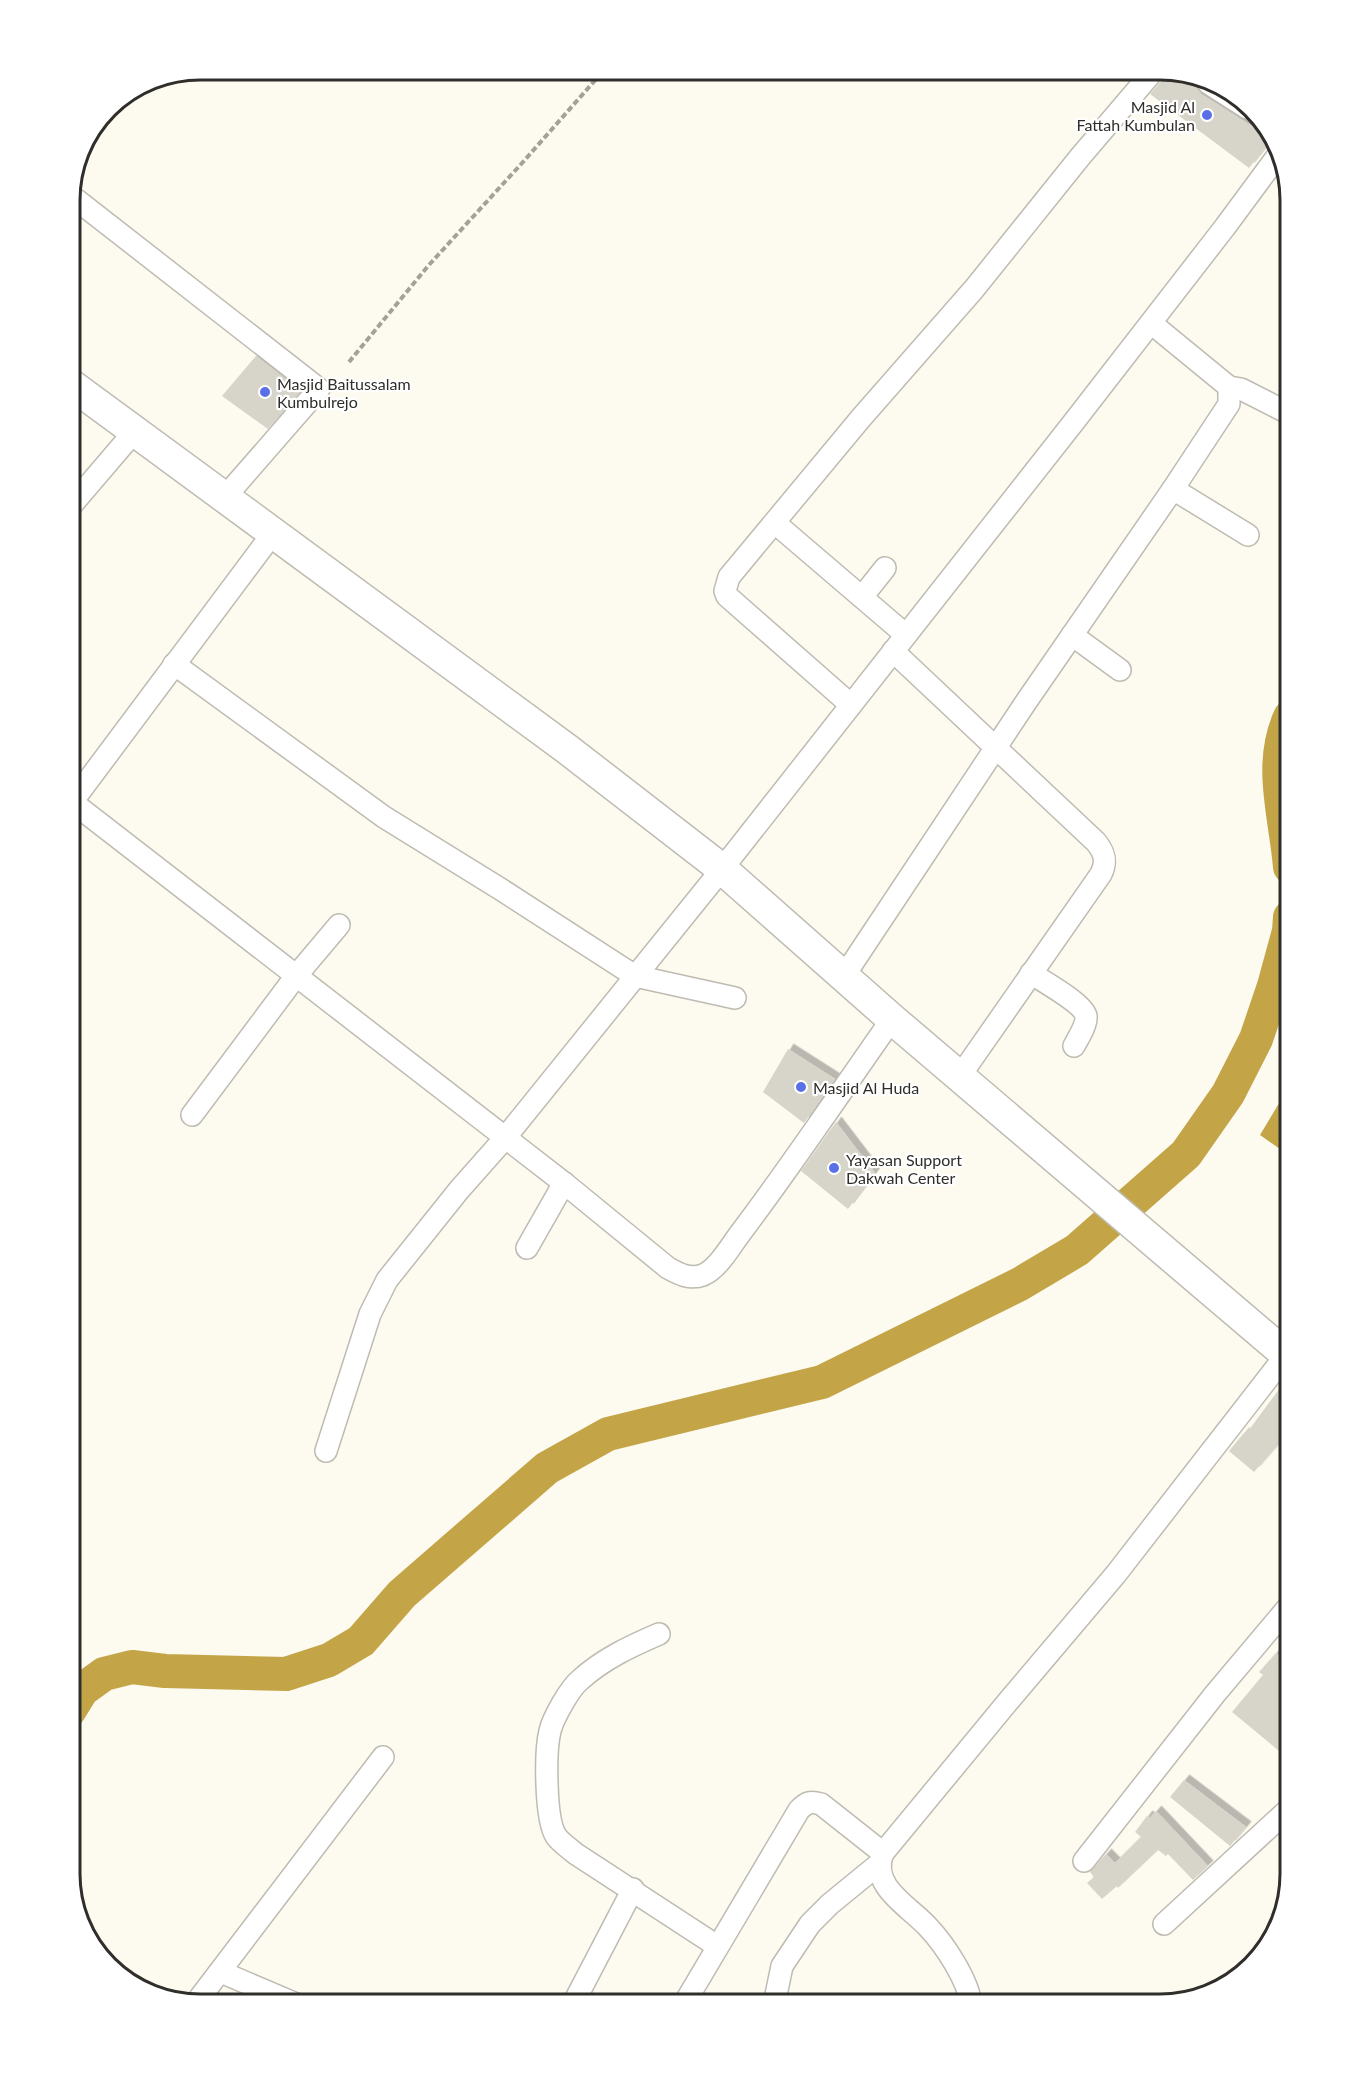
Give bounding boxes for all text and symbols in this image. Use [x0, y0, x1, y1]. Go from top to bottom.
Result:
place label: Masjid Al Fattah Kumbulan [1077, 97, 1195, 134]
marker: Masjid Al Fattah Kumbulan [1200, 108, 1214, 122]
place label: Masjid Baitussalam Kumbulrejo [277, 374, 411, 411]
marker: Masjid Baitussalam Kumbulrejo [258, 385, 272, 399]
place label: Masjid Al Huda [813, 1078, 919, 1097]
marker: Masjid Al Huda [794, 1080, 808, 1094]
place label: Yayasan Support Dakwah Center [846, 1150, 962, 1187]
marker: Yayasan Support Dakwah Center [827, 1161, 841, 1175]

